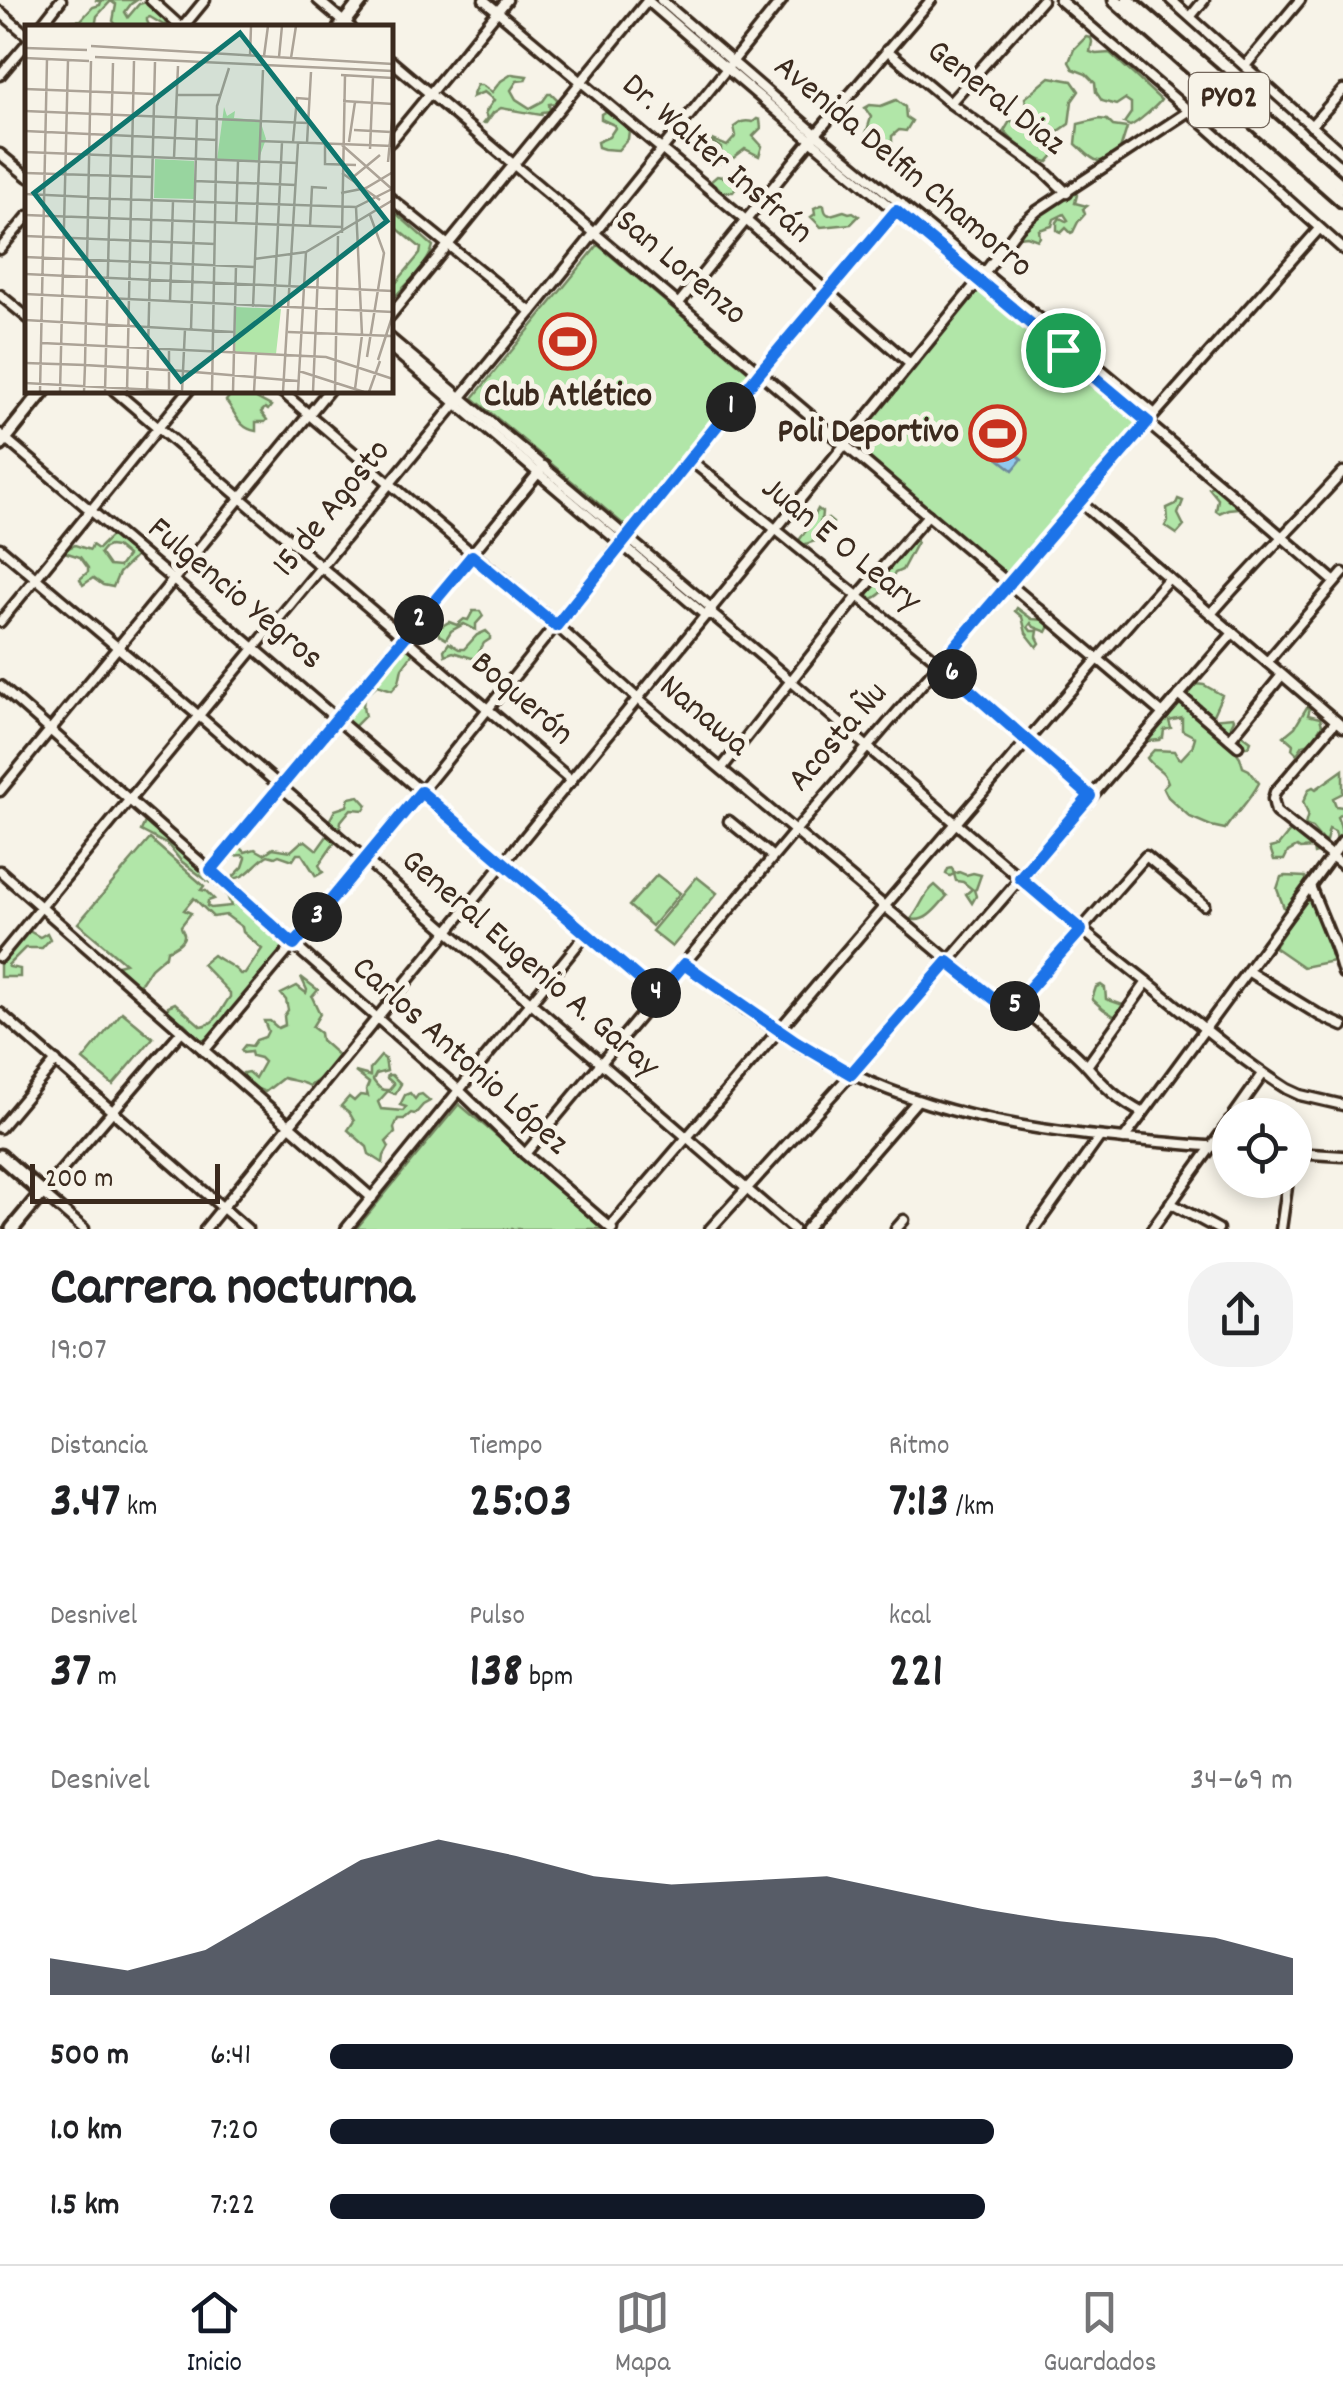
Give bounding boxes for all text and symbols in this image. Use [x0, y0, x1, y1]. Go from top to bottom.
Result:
inset map [25, 25, 392, 392]
street label: General Diaz [915, 29, 1075, 169]
street label: Avenida Delfin Chamorro [761, 44, 1043, 292]
street label: Dr. Walter Insfrán [609, 62, 823, 258]
road number: PY02 [1189, 73, 1269, 127]
street label: San Lorenzo [603, 199, 757, 339]
pin [1021, 308, 1106, 393]
sports icon: Club Atlético [538, 312, 598, 372]
icon: arrive [1036, 323, 1091, 378]
place label: Club Atlético [484, 373, 652, 423]
pin: 1 [706, 382, 756, 432]
text: 1 [728, 387, 734, 427]
sports icon: Poli Deportivo [968, 404, 1028, 464]
place label: Poli Deportivo [777, 409, 959, 459]
street label: 15 de Agosto [262, 429, 404, 589]
street label: Juan E O Leary [749, 466, 932, 627]
street label: Fulgencio Yegros [135, 506, 333, 684]
pin: 2 [394, 595, 444, 645]
text: 2 [413, 600, 425, 640]
street label: Boquerón [458, 641, 584, 759]
pin: 6 [927, 649, 977, 699]
text: 6 [945, 654, 959, 694]
street label: Nanawa [647, 664, 760, 770]
street label: Acosta Ñu [777, 672, 901, 804]
street label: General Eugenio A. Garay [388, 838, 670, 1092]
pin: 3 [292, 892, 342, 942]
text: 3 [311, 897, 323, 937]
street label: Carlos Antonio López [339, 945, 579, 1169]
pin: 4 [631, 968, 681, 1018]
text: 4 [650, 973, 662, 1013]
pin: 5 [990, 981, 1040, 1031]
text: 5 [1009, 986, 1021, 1026]
map controls [1212, 1098, 1312, 1198]
button: locate [1212, 1098, 1312, 1198]
scale bar [30, 1159, 220, 1204]
text: 200 m [45, 1161, 113, 1201]
text: Carrera nocturna [50, 1252, 414, 1331]
button: share [1188, 1262, 1293, 1367]
text: 19:07 [50, 1329, 107, 1375]
text: Distancia [50, 1428, 147, 1468]
text: Tiempo [469, 1428, 543, 1468]
text: Ritmo [889, 1428, 949, 1468]
text: 3.47 [50, 1468, 120, 1540]
text: 25:03 [469, 1468, 572, 1540]
text: 7:13 [889, 1468, 949, 1540]
text: km [120, 1489, 158, 1529]
text: /km [949, 1489, 994, 1529]
text: Desnivel [50, 1598, 137, 1638]
text: Pulso [469, 1598, 525, 1638]
text: kcal [889, 1598, 931, 1638]
text: 37 [50, 1638, 91, 1710]
text: 138 [469, 1638, 523, 1710]
text: 221 [889, 1638, 943, 1710]
text: m [91, 1659, 117, 1699]
text: bpm [523, 1659, 573, 1699]
text: Desnivel [50, 1759, 150, 1805]
text: 34–69 m [1190, 1759, 1293, 1805]
text: 500 m [50, 2034, 129, 2080]
text: 6:41 [210, 2034, 251, 2080]
text: 1.0 km [50, 2109, 122, 2155]
text: 7:20 [210, 2109, 259, 2155]
text: 1.5 km [50, 2184, 120, 2230]
text: 7:22 [210, 2184, 256, 2230]
tab: Inicio [186, 2285, 242, 2385]
tab: Mapa [615, 2285, 670, 2385]
tab: Guardados [1043, 2285, 1157, 2385]

